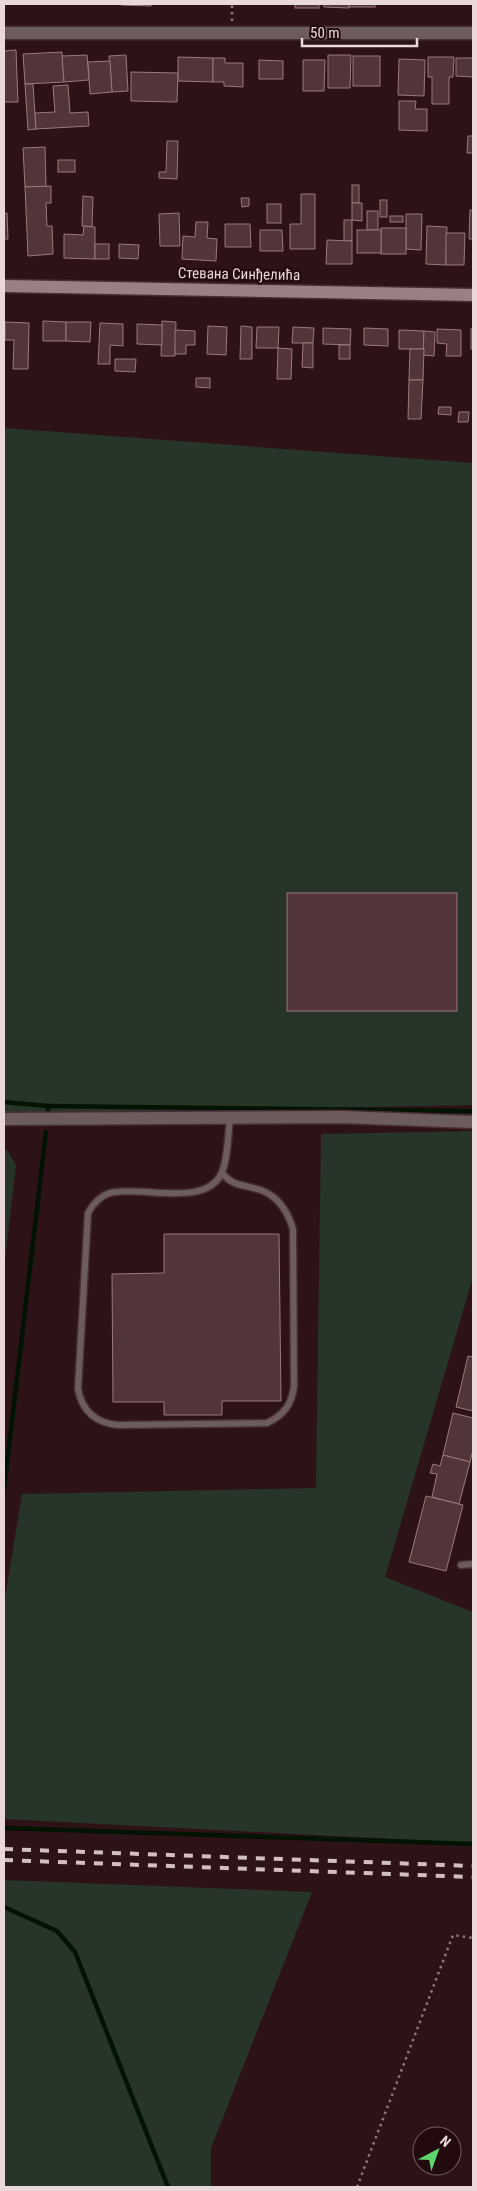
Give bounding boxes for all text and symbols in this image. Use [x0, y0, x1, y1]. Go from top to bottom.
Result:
scale bar [302, 15, 417, 47]
text: 50 m [310, 24, 340, 42]
street label: Стевана Синђелића [178, 264, 300, 284]
north arrow [412, 2126, 462, 2176]
text: N [437, 2132, 454, 2150]

